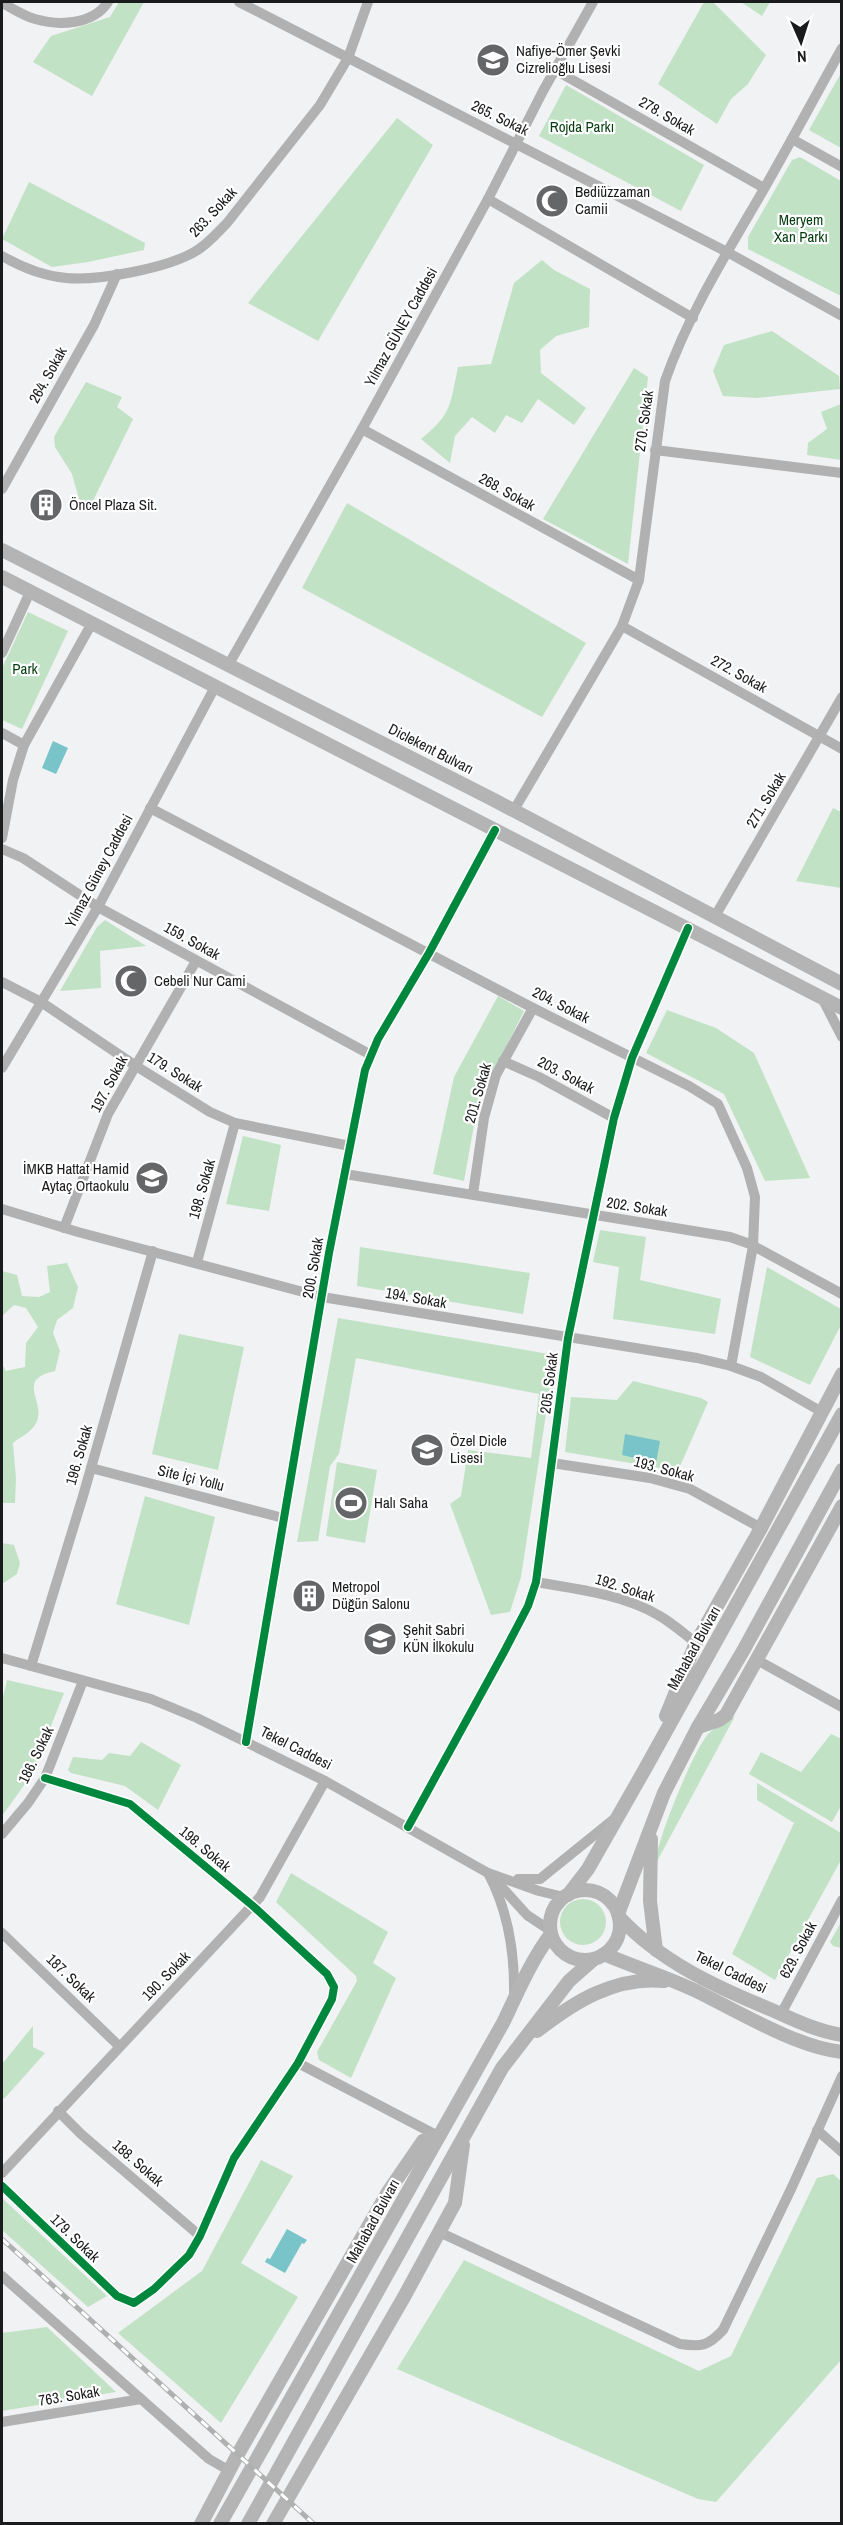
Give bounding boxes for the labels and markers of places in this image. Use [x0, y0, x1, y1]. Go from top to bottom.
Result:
place label: Nafiye-Ömer Şevki Cizrelioğlu Lisesi [516, 40, 621, 78]
school or university icon: Nafiye-Ömer Şevki Cizrelioğlu Lisesi [475, 42, 511, 78]
place label: Bediüzzaman Camii [575, 181, 650, 219]
mosque icon: Bediüzzaman Camii [534, 183, 570, 219]
building icon: Öncel Plaza Sit. [28, 487, 64, 523]
place label: Öncel Plaza Sit. [69, 494, 157, 515]
mosque icon: Cebeli Nur Cami [113, 963, 149, 999]
place label: Cebeli Nur Cami [154, 970, 246, 991]
place label: İMKB Hattat Hamid Aytaç Ortaokulu [23, 1158, 129, 1196]
school or university icon: İMKB Hattat Hamid Aytaç Ortaokulu [134, 1160, 170, 1196]
place label: Özel Dicle Lisesi [450, 1430, 507, 1468]
school or university icon: Özel Dicle Lisesi [409, 1432, 445, 1468]
sports icon: Halı Saha [333, 1485, 369, 1521]
place label: Halı Saha [374, 1492, 428, 1513]
place label: Metropol Düğün Salonu [332, 1576, 410, 1614]
building icon: Metropol Düğün Salonu [291, 1578, 327, 1614]
place label: Şehit Sabri KÜN İlkokulu [403, 1619, 474, 1657]
school or university icon: Şehit Sabri KÜN İlkokulu [362, 1621, 398, 1657]

